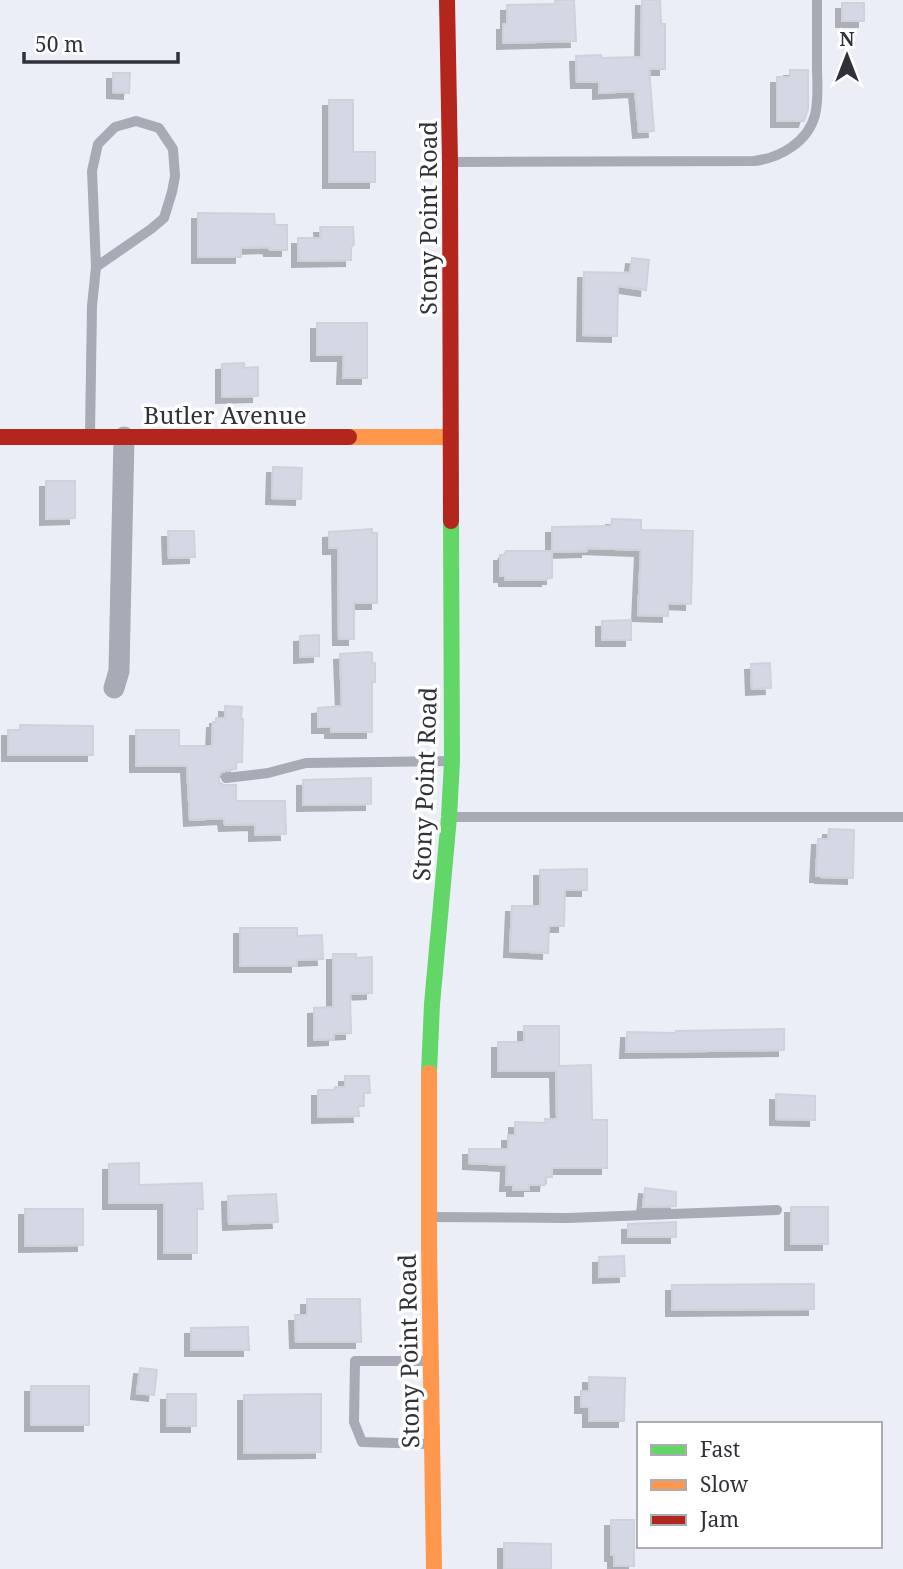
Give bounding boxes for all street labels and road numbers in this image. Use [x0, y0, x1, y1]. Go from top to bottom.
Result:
street label: Stony Point Road [411, 121, 444, 315]
street label: Butler Avenue [144, 398, 306, 431]
street label: Stony Point Road [404, 686, 444, 882]
street label: Stony Point Road [390, 1253, 426, 1448]

